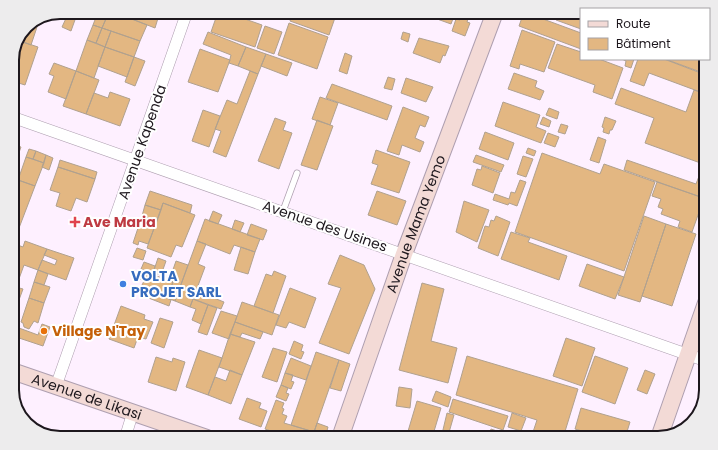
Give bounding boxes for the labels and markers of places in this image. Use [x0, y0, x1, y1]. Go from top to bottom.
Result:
place label: Ave Maria [83, 212, 156, 232]
marker: Ave Maria [70, 217, 80, 227]
place label: VOLTA PROJET SARL [131, 266, 222, 302]
marker: VOLTA PROJET SARL [118, 279, 128, 289]
place label: Village N'Tay [52, 321, 146, 341]
marker: Village N'Tay [39, 326, 49, 336]

